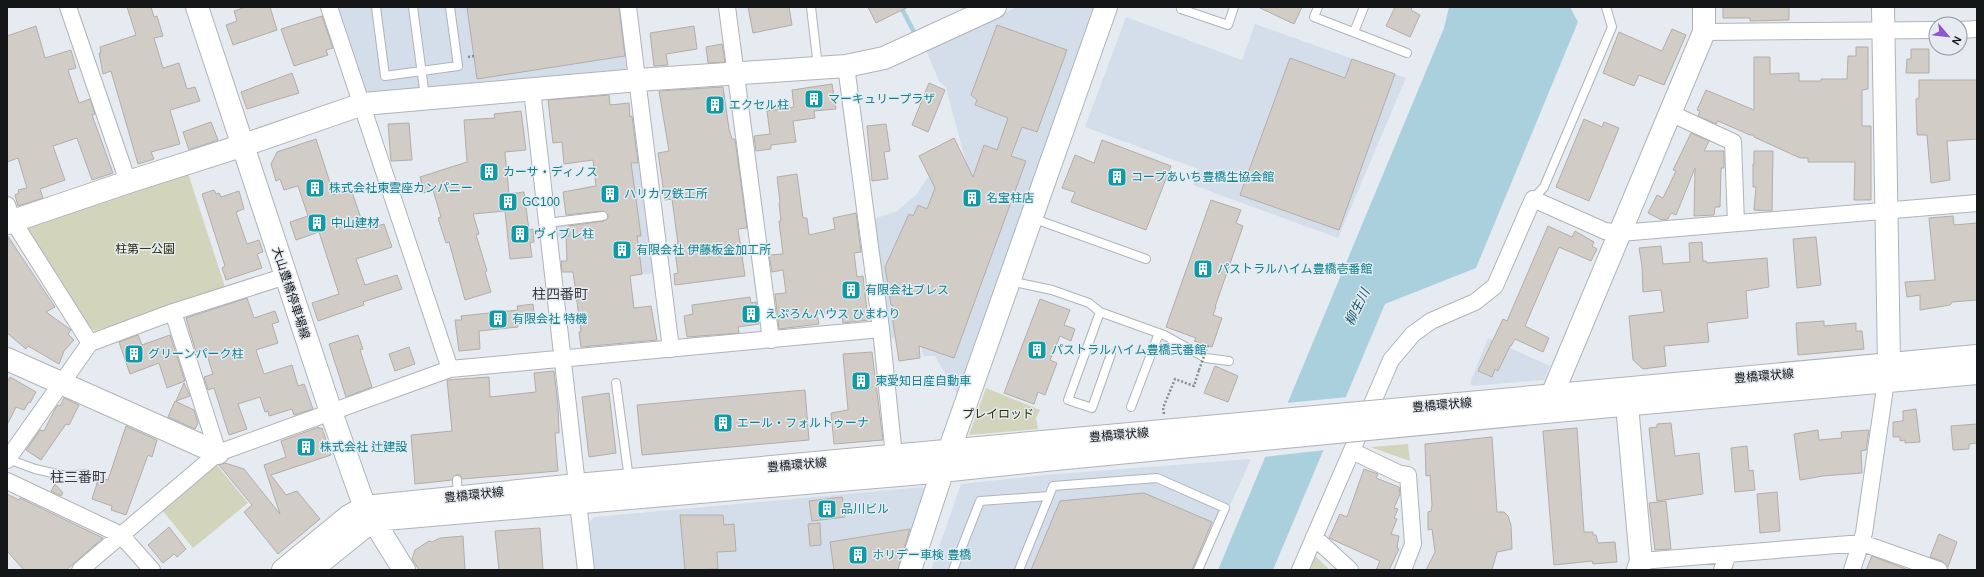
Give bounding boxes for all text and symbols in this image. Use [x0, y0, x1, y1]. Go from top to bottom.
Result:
north arrow [1928, 16, 1968, 56]
text: N [1950, 34, 1964, 47]
building icon: マーキュリープラザ [803, 88, 825, 110]
place label: マーキュリープラザ [828, 92, 935, 106]
building icon: エクセル柱 [704, 94, 726, 116]
place label: エクセル柱 [729, 98, 789, 112]
building icon: カーサ・ディノス [478, 161, 500, 183]
place label: カーサ・ディノス [503, 165, 598, 179]
building icon: コープあいち豊橋生協会館 [1106, 166, 1128, 188]
place label: コープあいち豊橋生協会館 [1131, 170, 1274, 184]
building icon: 株式会社東雲座カンパニー [304, 177, 326, 199]
place label: 株式会社東雲座カンパニー [329, 181, 473, 195]
building icon: ハリカワ鉄工所 [599, 183, 621, 205]
place label: ハリカワ鉄工所 [624, 187, 708, 201]
building icon: 名宝柱店 [961, 187, 983, 209]
building icon: GC100 [497, 191, 519, 213]
place label: 名宝柱店 [986, 191, 1034, 205]
place label: GC100 [522, 195, 560, 209]
building icon: 中山建材 [306, 212, 328, 234]
place label: 中山建材 [331, 216, 379, 230]
building icon: ヴィブレ柱 [509, 223, 531, 245]
place label: ヴィブレ柱 [534, 227, 594, 241]
building icon: 有限会社 伊藤板金加工所 [611, 239, 633, 261]
park label: 柱第一公園 [115, 242, 175, 256]
place label: 有限会社 伊藤板金加工所 [636, 243, 771, 257]
street label: 大山豊橋停車場線 [270, 245, 312, 341]
building icon: パストラルハイム豊橋壱番館 [1192, 258, 1214, 280]
place label: パストラルハイム豊橋壱番館 [1217, 262, 1373, 276]
building icon: 有限会社ブレス [840, 279, 862, 301]
place label: 有限会社ブレス [865, 283, 949, 297]
water label: 柳生川 [1342, 284, 1373, 328]
district label: 柱四番町 [532, 286, 588, 302]
building icon: えぷろんハウス ひまわり [740, 303, 762, 325]
place label: えぷろんハウス ひまわり [765, 307, 900, 321]
building icon: 有限会社 特機 [487, 308, 509, 330]
place label: 有限会社 特機 [512, 312, 587, 326]
building icon: パストラルハイム豊橋弐番館 [1026, 339, 1048, 361]
building icon: グリーンパーク柱 [123, 343, 145, 365]
place label: パストラルハイム豊橋弐番館 [1051, 343, 1207, 357]
place label: グリーンパーク柱 [148, 347, 243, 361]
street label: 豊橋環状線 [1733, 366, 1795, 386]
building icon: 東愛知日産自動車 [850, 370, 872, 392]
place label: 東愛知日産自動車 [875, 374, 971, 388]
street label: 豊橋環状線 [1411, 395, 1473, 415]
park label: プレイロッド [962, 407, 1034, 421]
building icon: エール・フォルトゥーナ [712, 412, 734, 434]
place label: エール・フォルトゥーナ [737, 416, 869, 430]
street label: 豊橋環状線 [1088, 425, 1150, 445]
building icon: 株式会社 辻建設 [295, 436, 317, 458]
place label: 株式会社 辻建設 [320, 440, 407, 454]
street label: 豊橋環状線 [766, 455, 828, 475]
district label: 柱三番町 [50, 469, 106, 485]
street label: 豊橋環状線 [443, 485, 505, 505]
building icon: 品川ビル [816, 498, 838, 520]
place label: 品川ビル [841, 502, 889, 516]
building icon: ホリデー車検 豊橋 [847, 544, 869, 566]
place label: ホリデー車検 豊橋 [872, 548, 971, 562]

